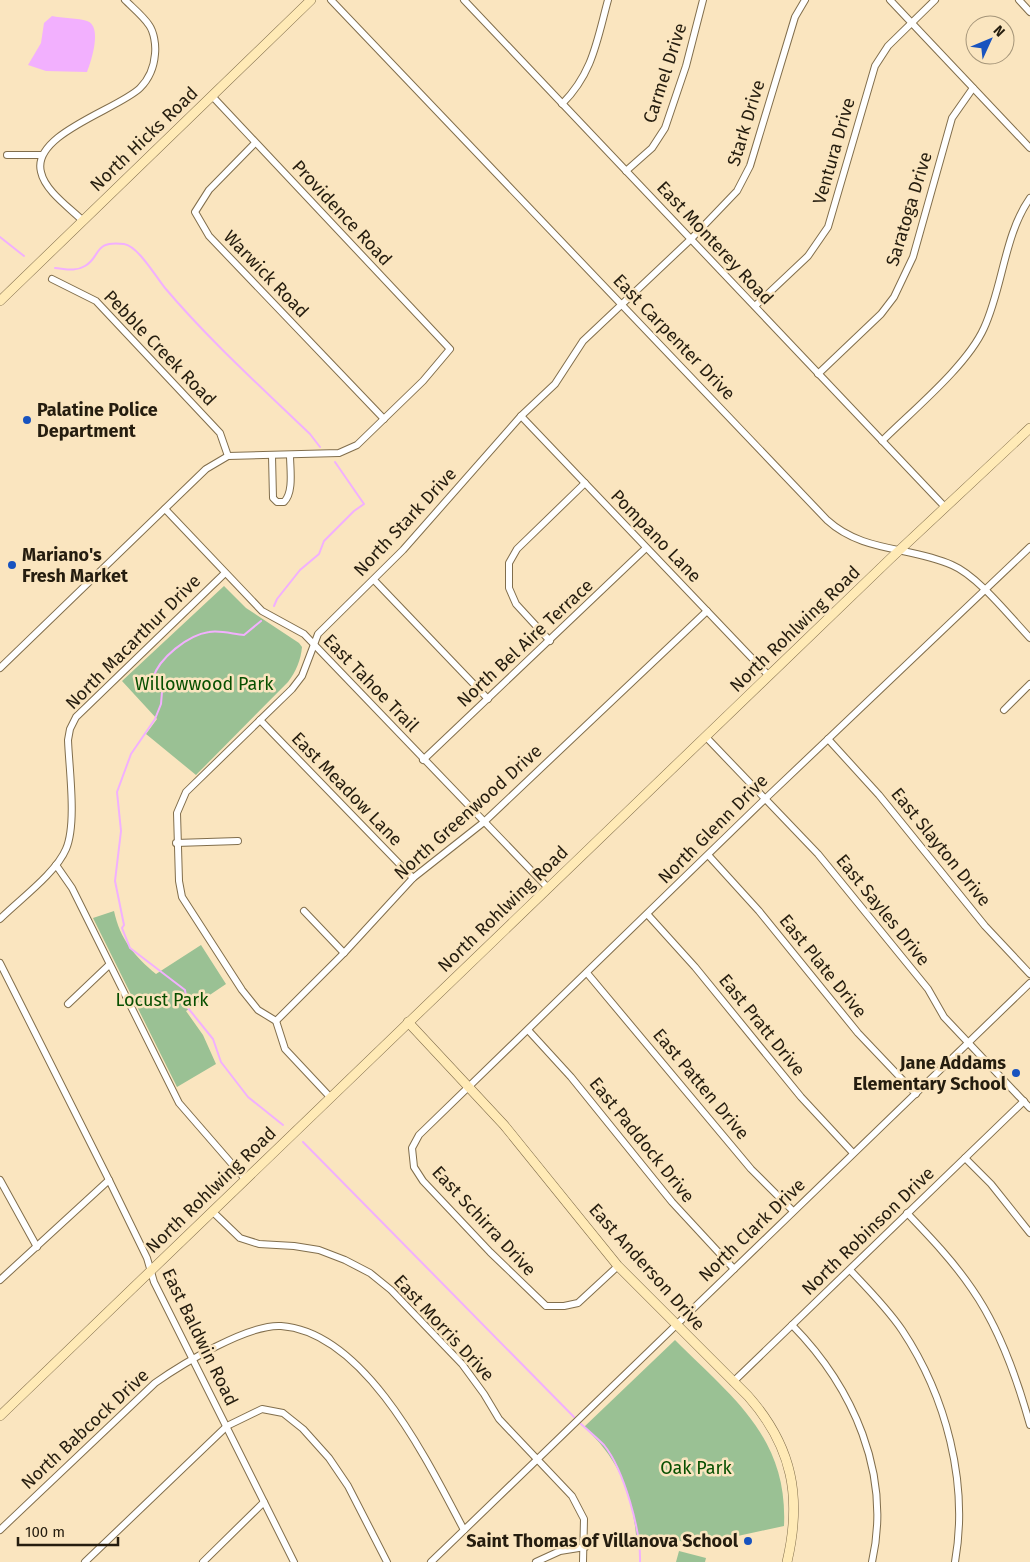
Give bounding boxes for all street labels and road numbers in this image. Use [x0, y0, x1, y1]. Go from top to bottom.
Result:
street label: Carmel Drive [638, 20, 692, 126]
street label: Stark Drive [722, 77, 770, 169]
street label: North Hicks Road [86, 82, 202, 196]
street label: Ventura Drive [808, 95, 860, 207]
street label: Saratoga Drive [881, 149, 937, 269]
street label: Providence Road [287, 156, 397, 270]
street label: East Monterey Road [652, 177, 778, 309]
street label: Warwick Road [219, 226, 313, 322]
street label: East Carpenter Drive [608, 270, 740, 404]
street label: Pebble Creek Road [99, 286, 221, 410]
street label: North Stark Drive [349, 463, 461, 581]
street label: Pompano Lane [606, 485, 706, 587]
street label: North Rohlwing Road [725, 561, 865, 697]
street label: North Macarthur Drive [61, 570, 205, 714]
street label: North Bel Aire Terrace [452, 574, 598, 712]
street label: East Tahoe Trail [319, 629, 423, 737]
street label: East Meadow Lane [287, 727, 407, 851]
street label: North Greenwood Drive [390, 740, 546, 884]
street label: North Glenn Drive [654, 770, 772, 888]
street label: East Slayton Drive [886, 783, 996, 911]
street label: North Rohlwing Road [433, 841, 573, 977]
street label: East Sayles Drive [831, 850, 935, 970]
street label: East Plate Drive [774, 910, 872, 1022]
street label: East Pratt Drive [714, 970, 810, 1080]
street label: East Patten Drive [648, 1024, 754, 1144]
street label: East Paddock Drive [585, 1073, 699, 1207]
street label: North Rohlwing Road [141, 1122, 281, 1258]
street label: East Schirra Drive [427, 1161, 541, 1281]
street label: North Robinson Drive [797, 1162, 939, 1300]
street label: North Clark Drive [694, 1174, 810, 1286]
street label: East Anderson Drive [584, 1199, 710, 1335]
street label: East Baldwin Road [157, 1265, 243, 1409]
street label: East Morris Drive [389, 1270, 499, 1386]
street label: North Babcock Drive [17, 1364, 153, 1494]

